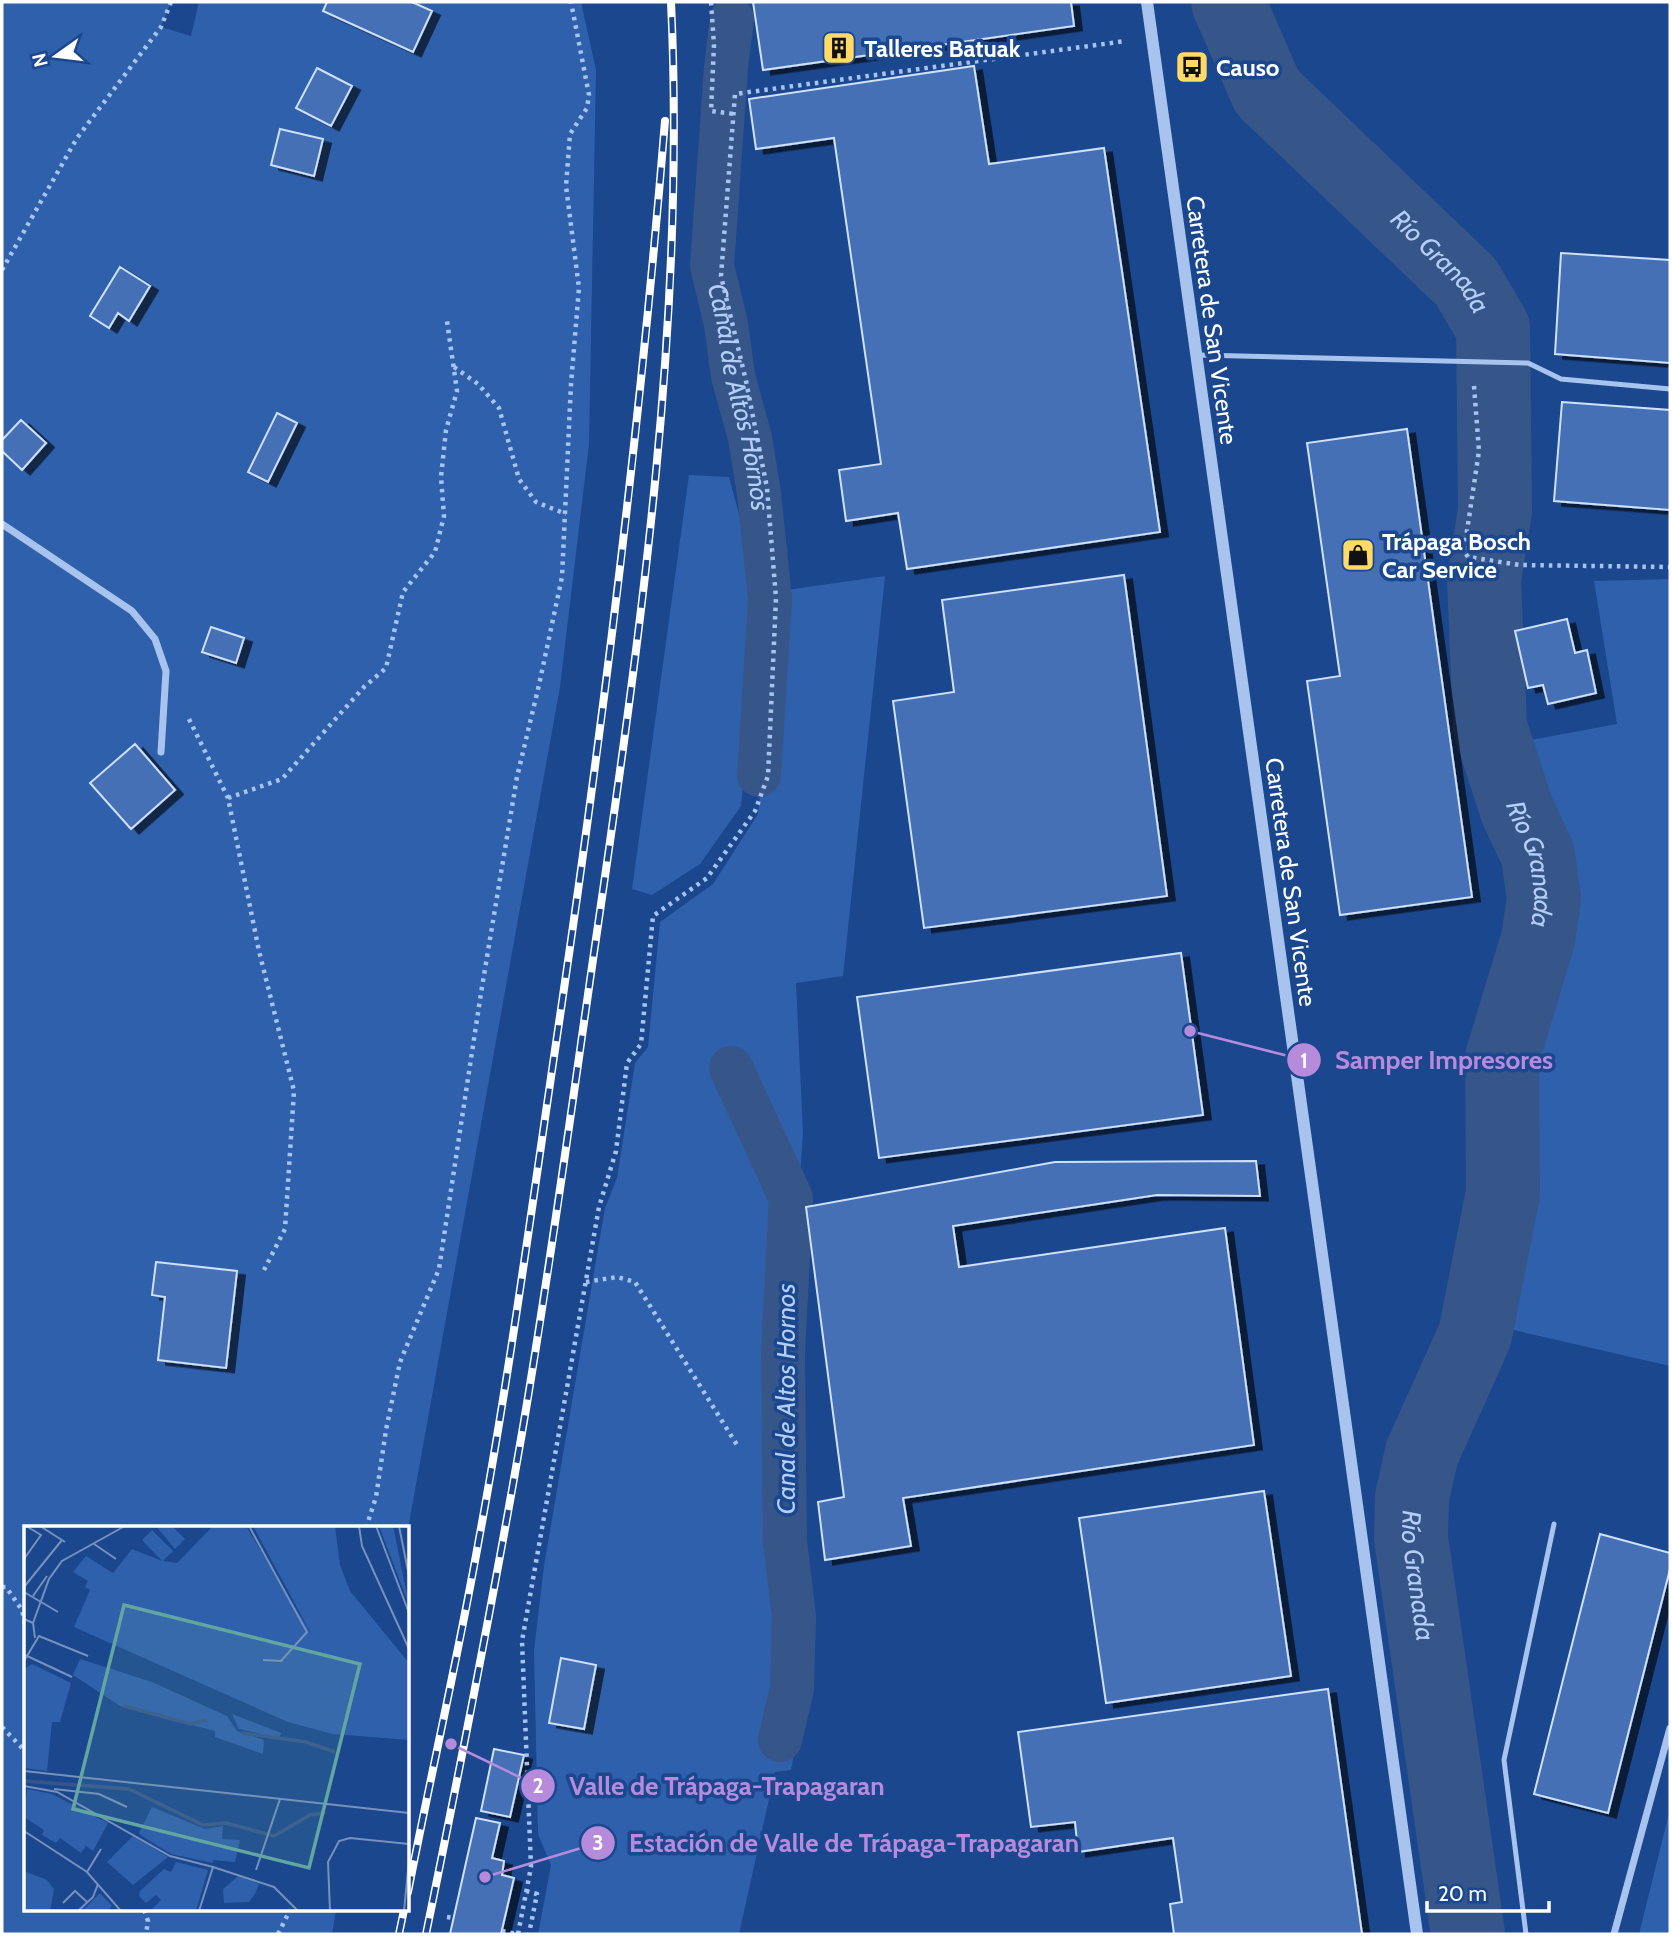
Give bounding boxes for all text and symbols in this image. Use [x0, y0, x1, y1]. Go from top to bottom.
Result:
north arrow [21, 21, 91, 91]
building icon: Talleres Batuak [820, 29, 858, 67]
place label: Talleres Batuak [864, 34, 1021, 63]
bus stop icon: Causo [1173, 48, 1211, 86]
text: N [27, 51, 53, 69]
place label: Causo [1216, 53, 1280, 82]
street label: Carretera de San Vicente [1180, 194, 1244, 446]
water label: Río Granada [1384, 203, 1497, 319]
water label: Canal de Altos Hornos [701, 280, 777, 512]
place label: Trápaga Bosch Car Service [1382, 527, 1531, 584]
shop icon: Trápaga Bosch Car Service [1339, 536, 1377, 574]
street label: Carretera de San Vicente [1259, 756, 1323, 1008]
water label: Río Granada [1499, 797, 1560, 930]
callout: Samper Impresores [1286, 1037, 1567, 1084]
text: Samper Impresores [1335, 1044, 1553, 1076]
text: 1 [1300, 1048, 1308, 1073]
water label: Canal de Altos Hornos [770, 1283, 802, 1515]
water label: Río Granada [1395, 1510, 1442, 1643]
inset map [24, 1526, 410, 1912]
callout: Valle de Trápaga-Trapagaran [520, 1762, 899, 1809]
text: Valle de Trápaga-Trapagaran [569, 1770, 885, 1802]
text: 2 [532, 1773, 544, 1798]
callout: Estación de Valle de Trápaga-Trapagaran [580, 1819, 1093, 1866]
text: Estación de Valle de Trápaga-Trapagaran [629, 1827, 1079, 1859]
text: 3 [592, 1830, 604, 1855]
scale bar [1427, 1870, 1550, 1914]
text: 20 m [1438, 1881, 1487, 1906]

